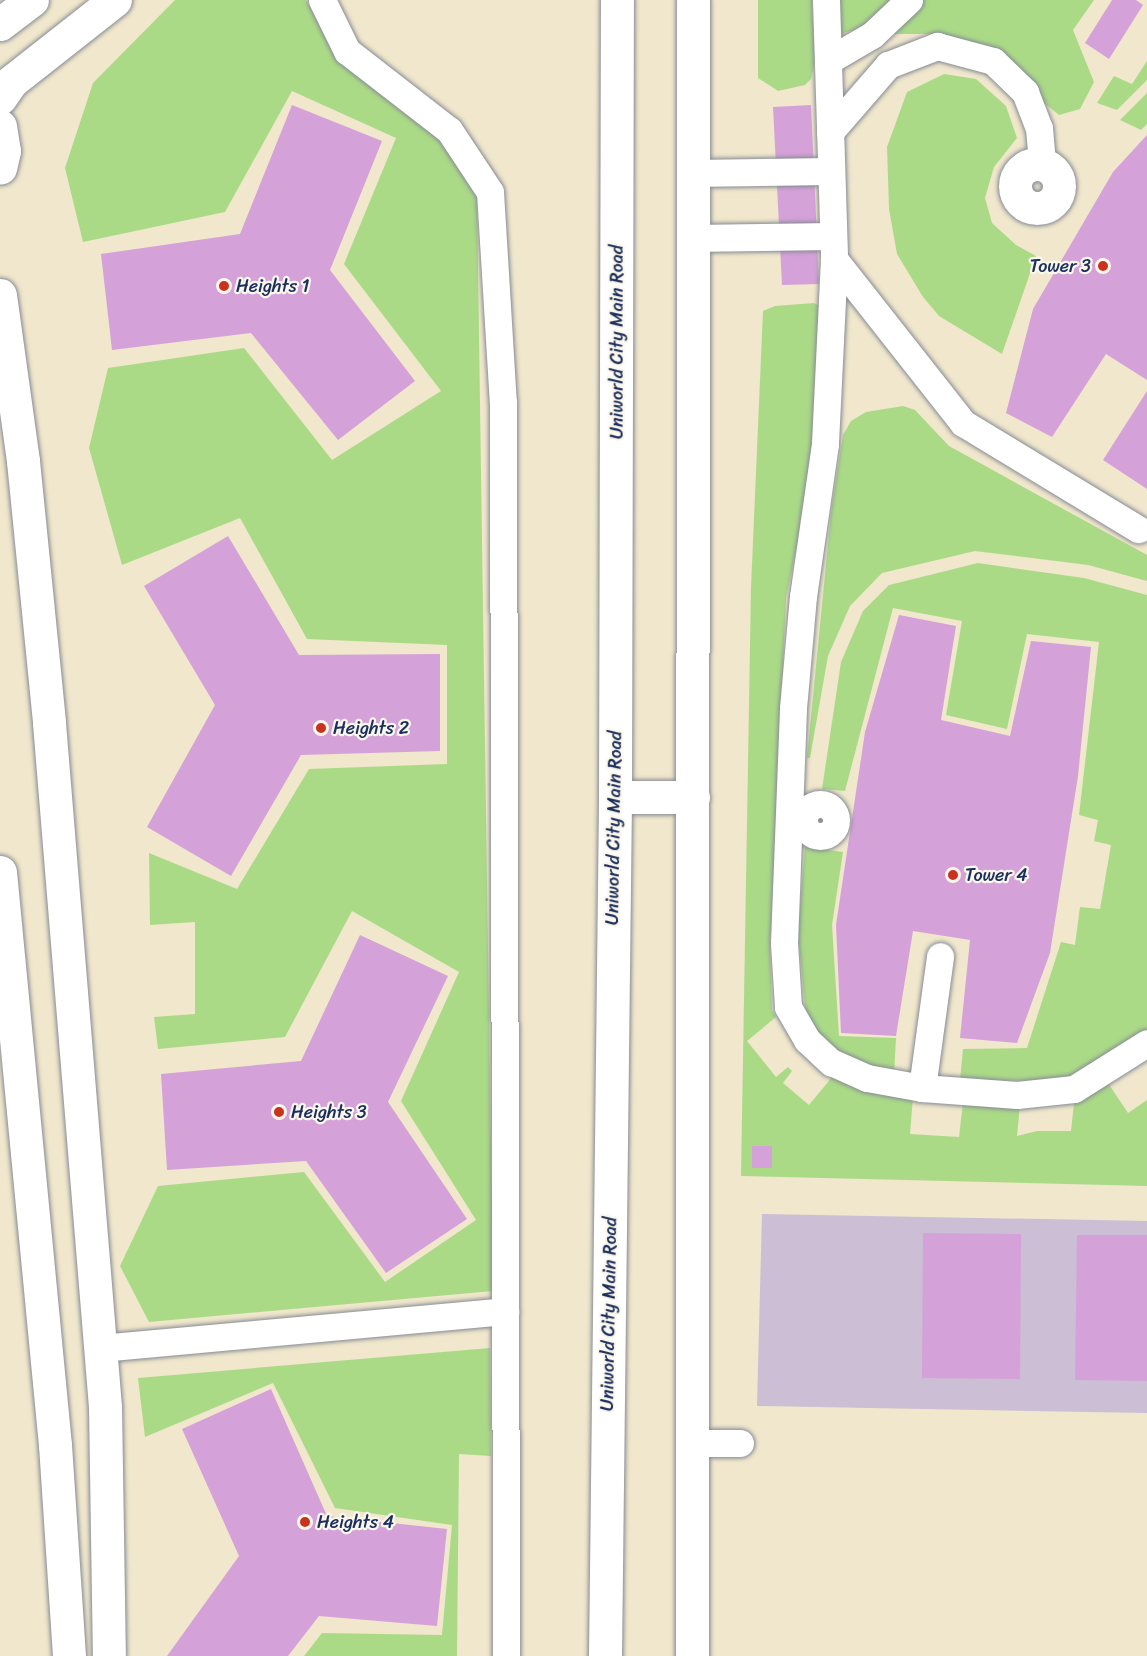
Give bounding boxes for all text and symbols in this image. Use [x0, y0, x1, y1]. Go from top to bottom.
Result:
street label: Uniworld City Main Road [606, 245, 628, 439]
place label: Tower 3 [1030, 255, 1091, 277]
marker: Tower 3 [1096, 259, 1110, 273]
place label: Heights 1 [236, 275, 309, 297]
marker: Heights 1 [217, 279, 231, 293]
place label: Heights 2 [333, 717, 409, 739]
marker: Heights 2 [314, 721, 328, 735]
street label: Uniworld City Main Road [602, 731, 626, 925]
place label: Tower 4 [965, 864, 1028, 886]
marker: Tower 4 [946, 868, 960, 882]
place label: Heights 3 [291, 1101, 367, 1123]
marker: Heights 3 [272, 1105, 286, 1119]
street label: Uniworld City Main Road [597, 1217, 621, 1411]
place label: Heights 4 [317, 1511, 394, 1533]
marker: Heights 4 [298, 1515, 312, 1529]

